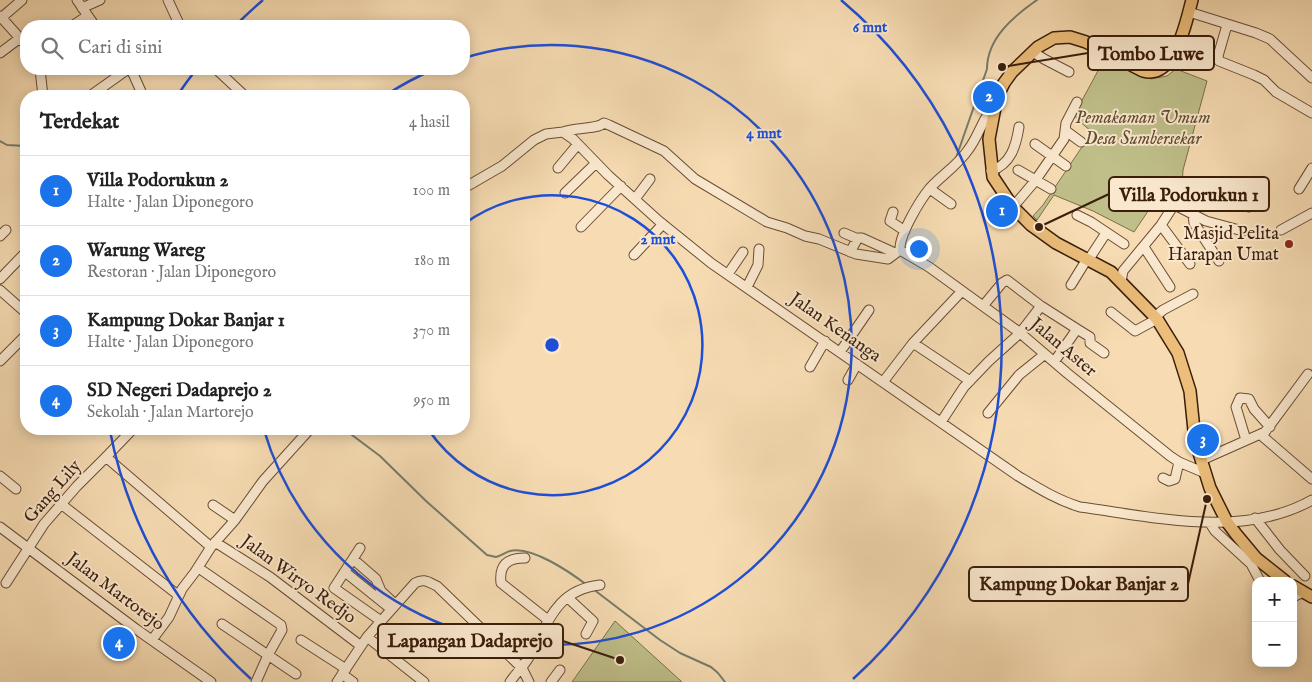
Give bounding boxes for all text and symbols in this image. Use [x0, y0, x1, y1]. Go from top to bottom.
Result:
text: 6 mnt [853, 18, 888, 37]
search box [20, 20, 470, 75]
icon: search [38, 34, 66, 62]
text: Cari di sini [78, 36, 162, 60]
callout: Tombo Luwe [1088, 36, 1214, 70]
text: Tombo Luwe [1097, 43, 1204, 67]
pin: 2 [973, 78, 1005, 116]
park label: Pemakaman Umum Desa Sumbersekar [1075, 107, 1211, 151]
text: Terdekat [40, 109, 119, 136]
text: 4 hasil [409, 113, 450, 133]
text: 4 mnt [746, 124, 783, 143]
text: Villa Podorukun 2 [87, 169, 228, 193]
callout: Villa Podorukun 1 [1109, 177, 1269, 211]
text: 1 [53, 181, 59, 201]
text: 100 m [413, 181, 450, 201]
text: Villa Podorukun 1 [1118, 184, 1259, 208]
pin: 1 [986, 192, 1018, 230]
text: Halte · Jalan Diponegoro [87, 193, 254, 213]
place label: Masjid Pelita Harapan Umat [1168, 223, 1279, 267]
text: 2 mnt [641, 230, 676, 249]
your location [906, 236, 932, 262]
marker: Masjid Pelita Harapan Umat [1283, 238, 1295, 250]
text: Warung Wareg [87, 239, 205, 263]
text: 2 [52, 251, 60, 271]
text: 180 m [414, 251, 450, 271]
text: Restoran · Jalan Diponegoro [87, 263, 276, 283]
street label: Jalan Kenanga [783, 287, 885, 368]
text: Kampung Dokar Banjar 1 [87, 309, 285, 333]
street label: Jalan Aster [1023, 312, 1101, 383]
text: 3 [53, 321, 59, 341]
text: 370 m [413, 321, 450, 341]
text: Halte · Jalan Diponegoro [87, 333, 254, 353]
centre of rings [543, 336, 561, 354]
text: SD Negeri Dadaprejo 2 [87, 379, 272, 403]
text: 4 [52, 391, 60, 411]
text: 950 m [414, 391, 450, 411]
text: Sekolah · Jalan Martorejo [87, 403, 254, 423]
pin: 3 [1187, 421, 1219, 459]
street label: Gang Lily [19, 455, 87, 528]
street label: Jalan Wiryo Redjo [234, 529, 360, 630]
street label: Jalan Martorejo [60, 546, 169, 637]
callout: Kampung Dokar Banjar 2 [969, 567, 1188, 601]
text: Kampung Dokar Banjar 2 [979, 573, 1179, 597]
map controls [1252, 577, 1297, 667]
button: + [1252, 577, 1297, 622]
button: − [1252, 622, 1297, 667]
pin: 4 [103, 624, 135, 662]
callout: Lapangan Dadaprejo [378, 624, 563, 658]
text: Lapangan Dadaprejo [387, 630, 553, 654]

